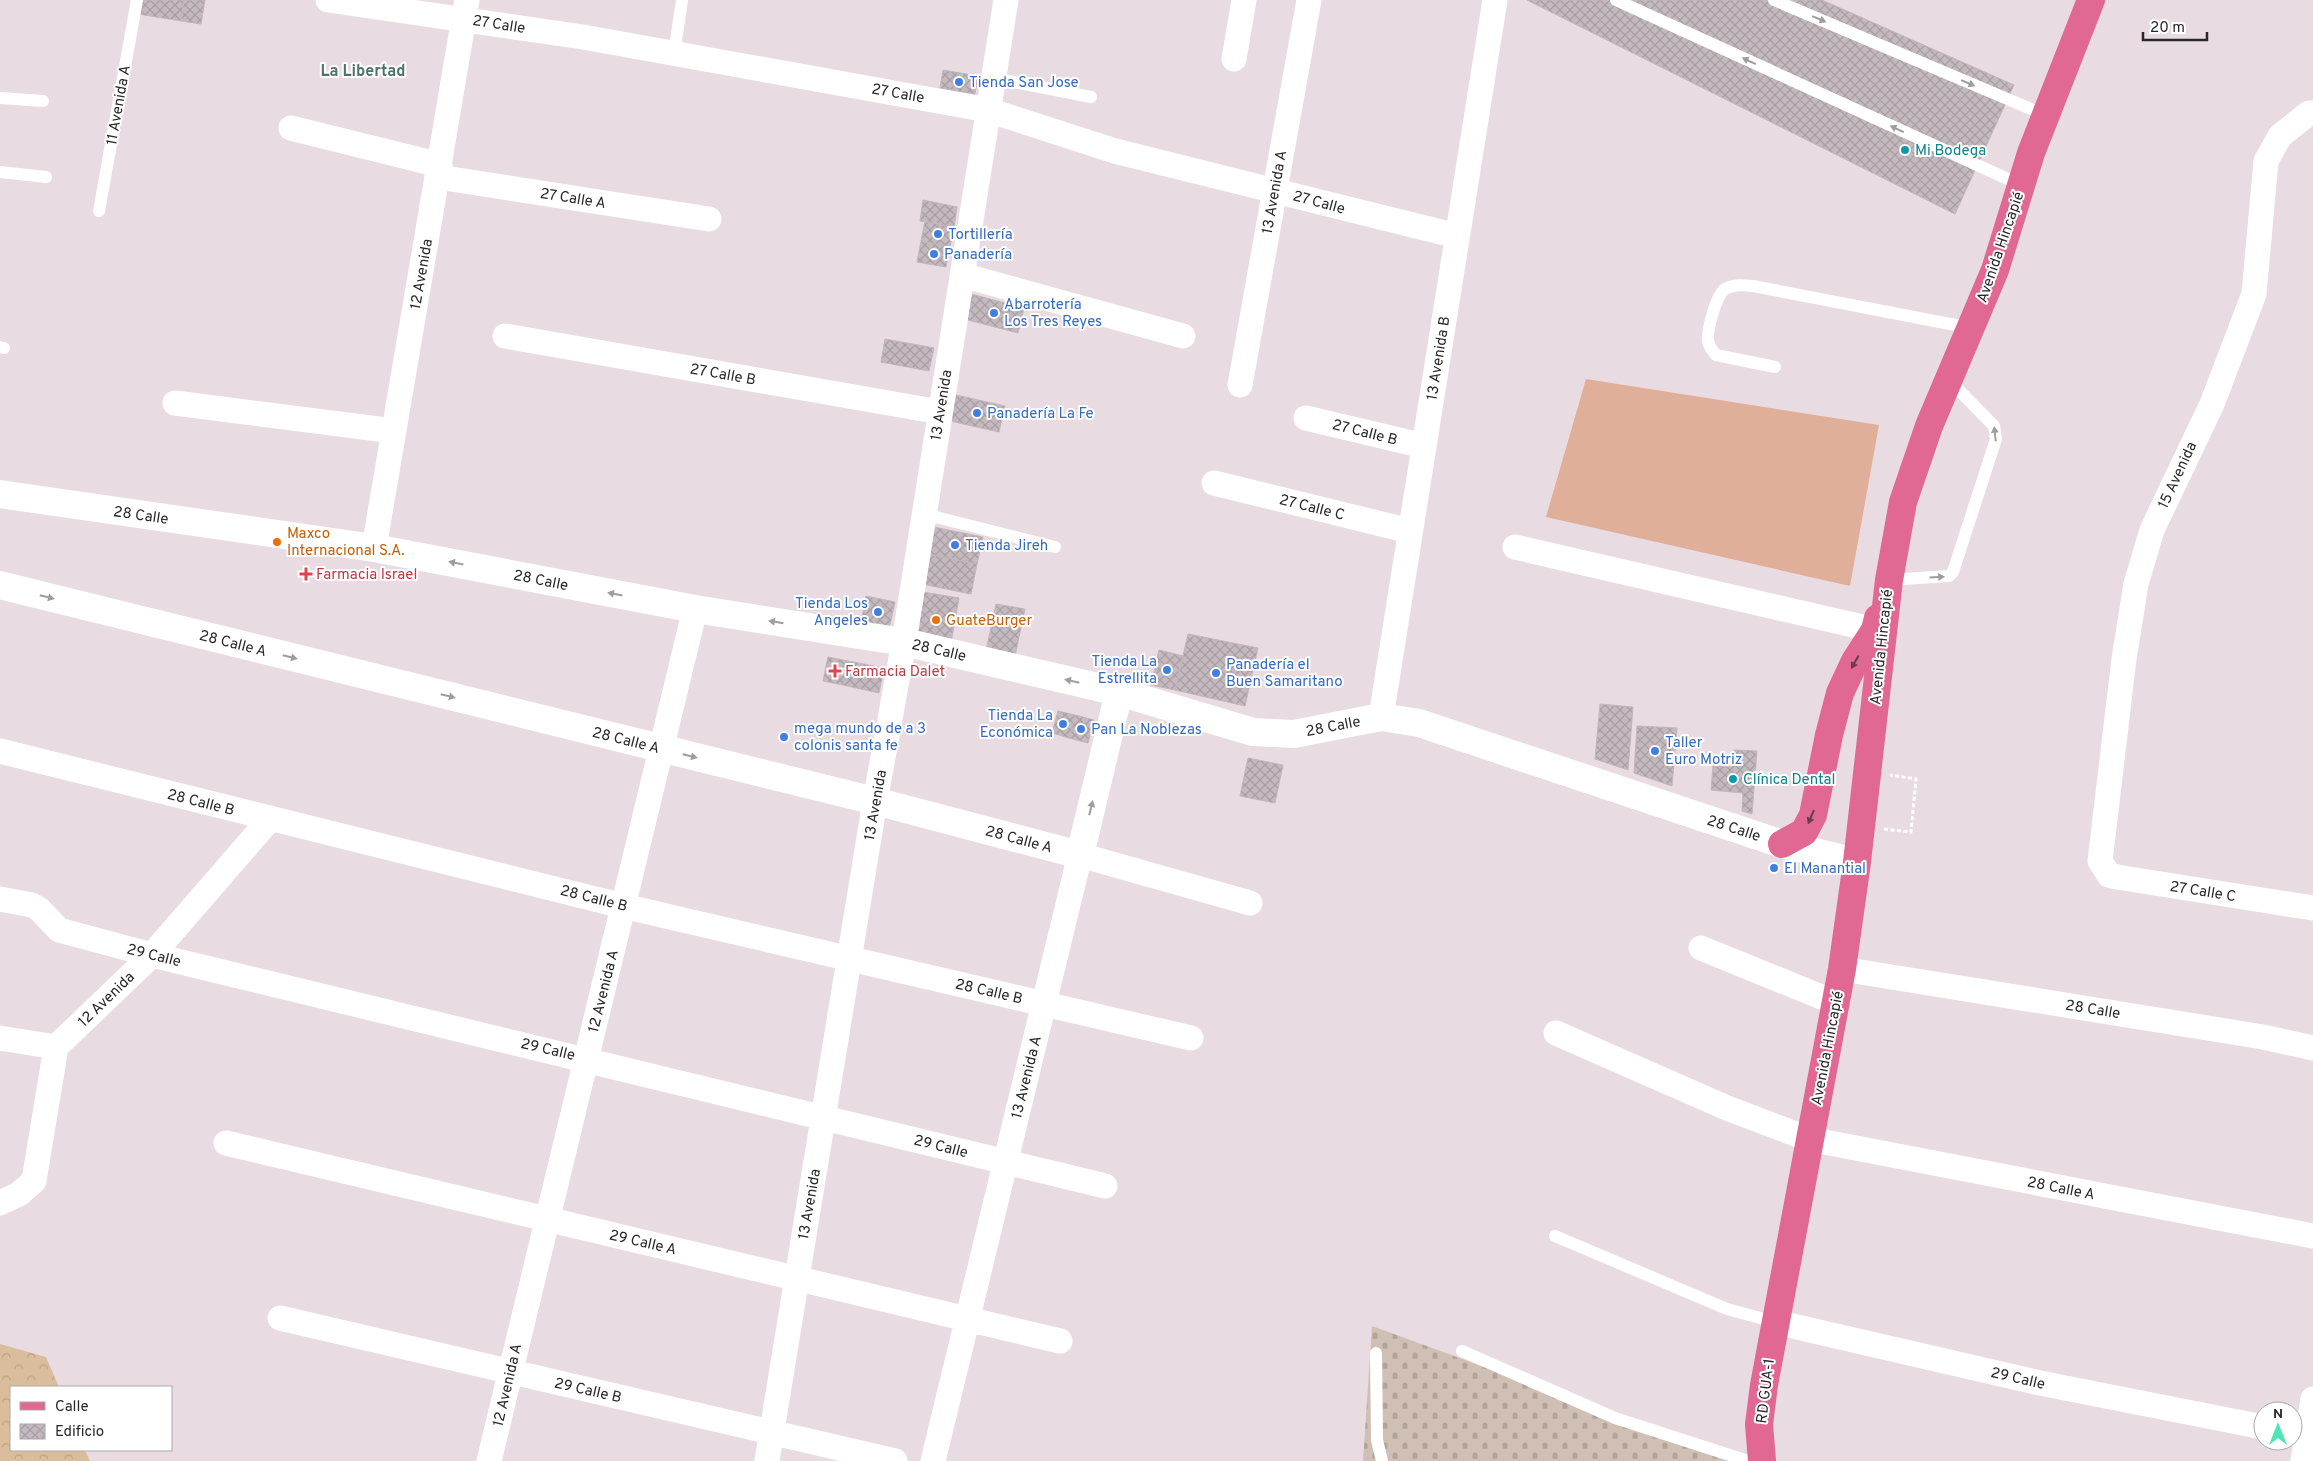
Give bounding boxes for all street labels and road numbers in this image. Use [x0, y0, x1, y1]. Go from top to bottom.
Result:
street label: 27 Calle [471, 12, 527, 39]
street label: 11 Avenida A [103, 64, 136, 147]
street label: 27 Calle [870, 80, 926, 108]
street label: 13 Avenida A [1259, 149, 1292, 236]
street label: 27 Calle A [538, 185, 607, 214]
street label: 27 Calle [1290, 187, 1347, 220]
street label: Avenida Hincapié [1974, 189, 2029, 305]
street label: 12 Avenida [407, 237, 438, 311]
street label: 13 Avenida B [1423, 315, 1455, 402]
street label: 27 Calle B [688, 360, 757, 391]
street label: 13 Avenida [928, 368, 957, 442]
street label: 27 Calle B [1330, 416, 1399, 451]
street label: 15 Avenida [2155, 439, 2202, 512]
street label: 27 Calle C [1277, 491, 1346, 526]
street label: 28 Calle [112, 503, 170, 530]
street label: 28 Calle [512, 567, 570, 596]
street label: Avenida Hincapié [1867, 588, 1898, 706]
street label: 28 Calle A [197, 627, 268, 662]
street label: 28 Calle [910, 636, 968, 667]
street label: 28 Calle [1304, 713, 1362, 742]
street label: 28 Calle A [590, 724, 661, 759]
street label: 13 Avenida [861, 768, 892, 842]
street label: 28 Calle B [165, 786, 236, 821]
street label: 28 Calle [1704, 812, 1763, 847]
street label: 28 Calle A [983, 822, 1054, 858]
street label: 27 Calle C [2168, 878, 2237, 907]
street label: 28 Calle B [558, 882, 629, 917]
street label: 29 Calle [125, 941, 183, 972]
street label: 12 Avenida A [585, 948, 624, 1035]
street label: 12 Avenida [75, 968, 139, 1032]
street label: 28 Calle B [953, 975, 1024, 1009]
street label: Avenida Hincapié [1808, 989, 1849, 1107]
street label: 28 Calle [2064, 997, 2122, 1024]
street label: 13 Avenida A [1008, 1034, 1047, 1121]
street label: 29 Calle [519, 1035, 577, 1066]
street label: 29 Calle [912, 1132, 970, 1163]
street label: 13 Avenida [795, 1167, 826, 1241]
street label: 28 Calle A [2025, 1174, 2096, 1205]
street label: 29 Calle A [607, 1227, 678, 1260]
street label: 12 Avenida A [490, 1342, 527, 1429]
street label: RD GUA-1 [1753, 1358, 1780, 1425]
street label: 29 Calle [1989, 1364, 2047, 1395]
street label: 29 Calle B [552, 1374, 623, 1408]

